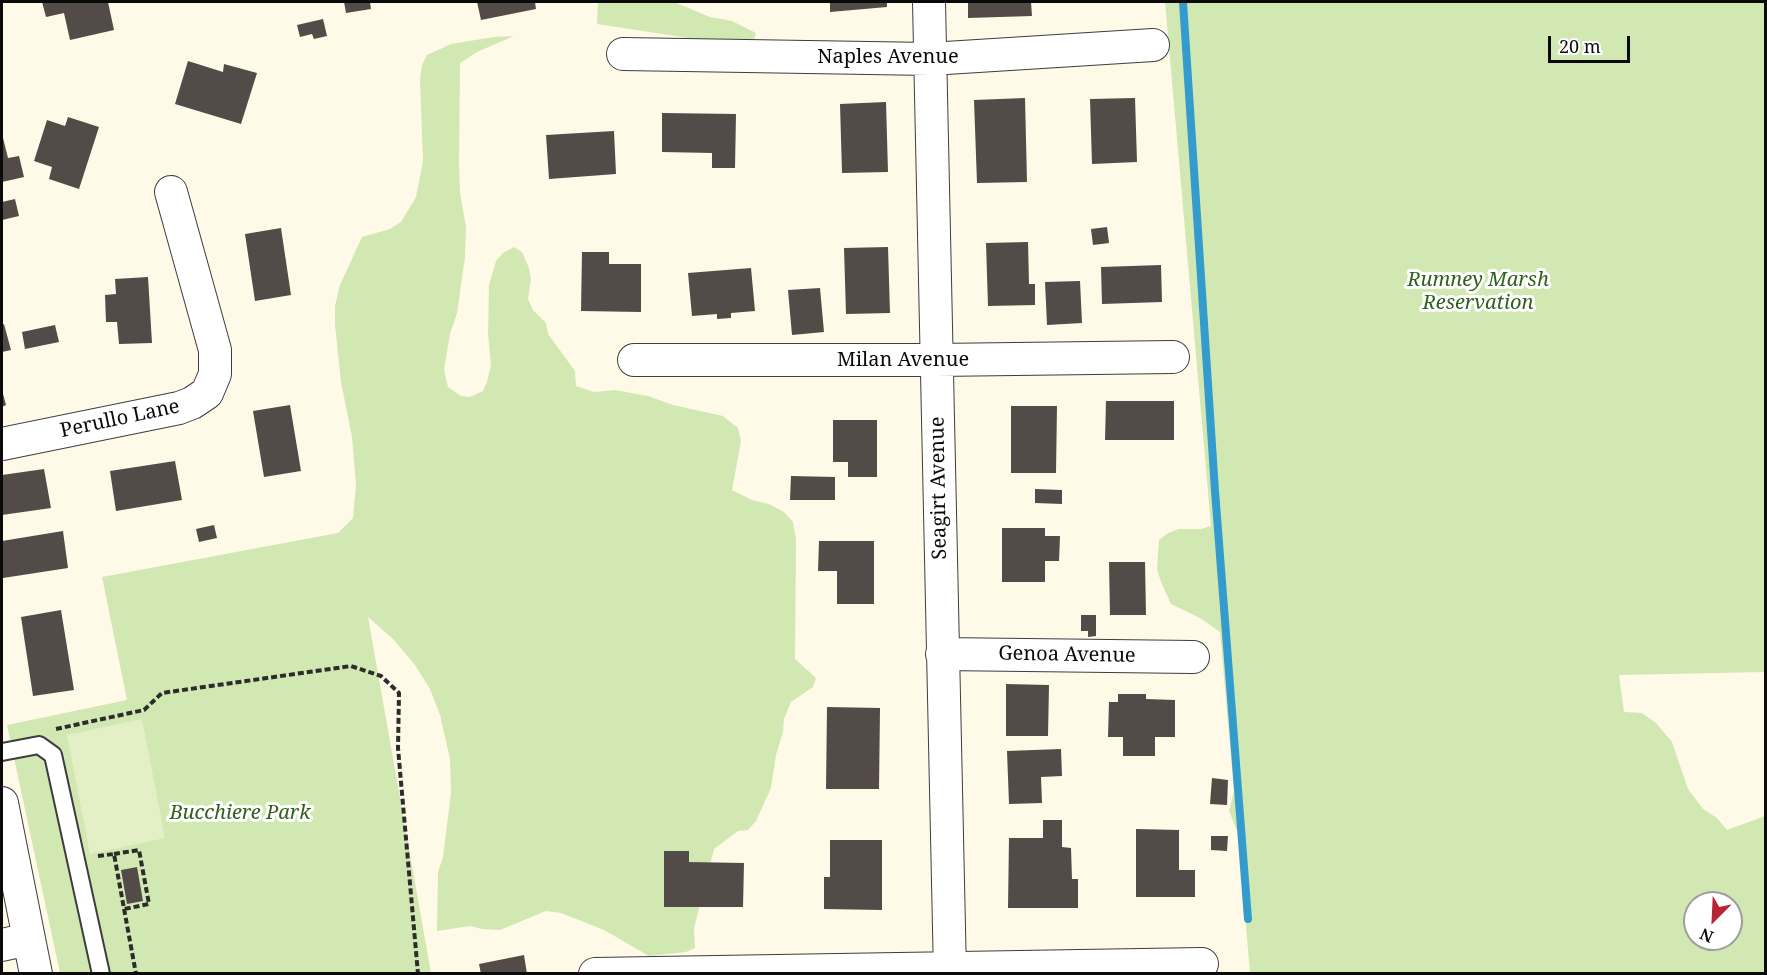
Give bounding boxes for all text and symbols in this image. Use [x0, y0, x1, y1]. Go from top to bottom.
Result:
scale bar [1551, 24, 1634, 62]
text: 20 m [1559, 34, 1601, 58]
street label: Naples Avenue [817, 45, 959, 69]
park label: Rumney Marsh Reservation [1407, 268, 1549, 315]
street label: Milan Avenue [837, 348, 969, 372]
street label: Perullo Lane [58, 395, 182, 443]
street label: Seagirt Avenue [926, 416, 952, 560]
street label: Genoa Avenue [998, 642, 1136, 668]
park label: Bucchiere Park [169, 801, 311, 825]
north arrow [1683, 891, 1743, 951]
text: N [1696, 923, 1717, 948]

